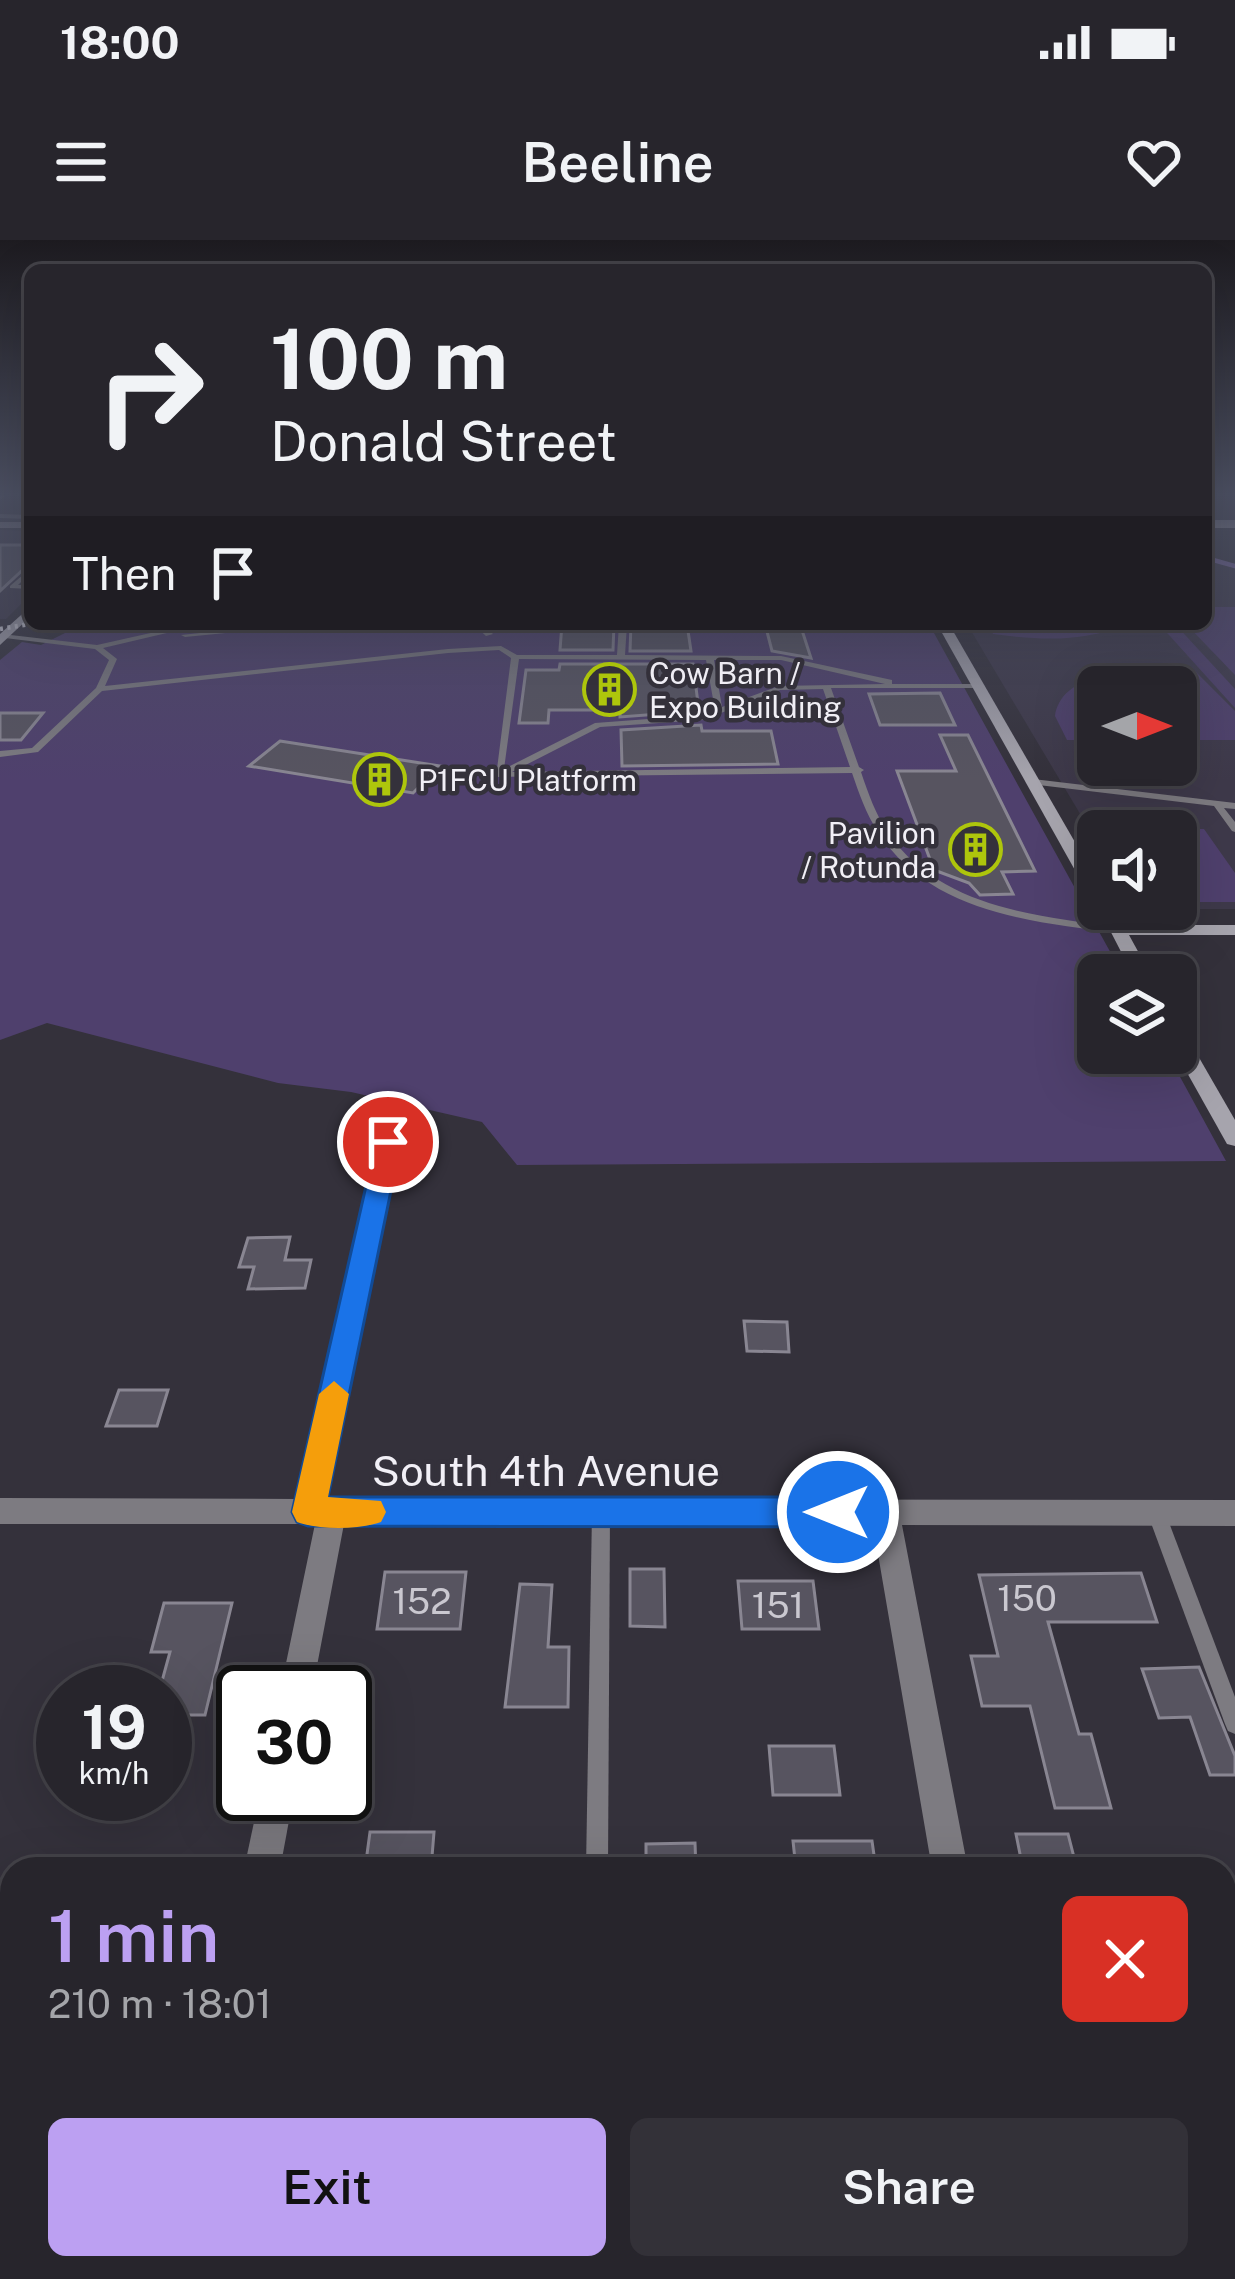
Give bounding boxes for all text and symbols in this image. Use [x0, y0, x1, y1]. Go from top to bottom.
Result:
text: 18:00 [60, 16, 179, 69]
icon: menu [48, 129, 114, 195]
icon: heart [1121, 129, 1187, 195]
text: Beeline [521, 131, 714, 194]
text: 100 m [270, 309, 508, 408]
icon: right [72, 312, 228, 468]
text: Donald Street [270, 410, 617, 473]
icon: arrive [200, 540, 266, 606]
text: Then [72, 547, 176, 600]
place label: Cow Barn / Expo Building [649, 655, 842, 725]
building icon: Cow Barn / Expo Building [582, 662, 638, 718]
north arrow [1077, 666, 1197, 786]
map controls [1077, 666, 1197, 1074]
building icon: P1FCU Platform [351, 752, 407, 808]
place label: P1FCU Platform [418, 762, 637, 798]
button: sound [1077, 810, 1197, 930]
place label: Pavilion / Rotunda [801, 815, 936, 885]
building icon: Pavilion / Rotunda [947, 822, 1003, 878]
button: layers [1077, 954, 1197, 1074]
pin [337, 1091, 439, 1193]
icon: arrive [355, 1109, 421, 1175]
street label: South 4th Avenue [372, 1446, 720, 1495]
position arrow [775, 1449, 901, 1575]
house number: 150 [997, 1577, 1057, 1619]
house number: 152 [392, 1580, 452, 1622]
house number: 151 [752, 1584, 804, 1626]
speed limit sign: 30 [216, 1665, 372, 1821]
text: 19 [81, 1692, 147, 1763]
text: km/h [79, 1755, 149, 1791]
text: 1 min [48, 1894, 219, 1978]
button: close [1062, 1896, 1188, 2022]
text: 210 m · 18:01 [48, 1981, 272, 2027]
button: Exit [48, 2118, 606, 2256]
button: Share [630, 2118, 1188, 2256]

